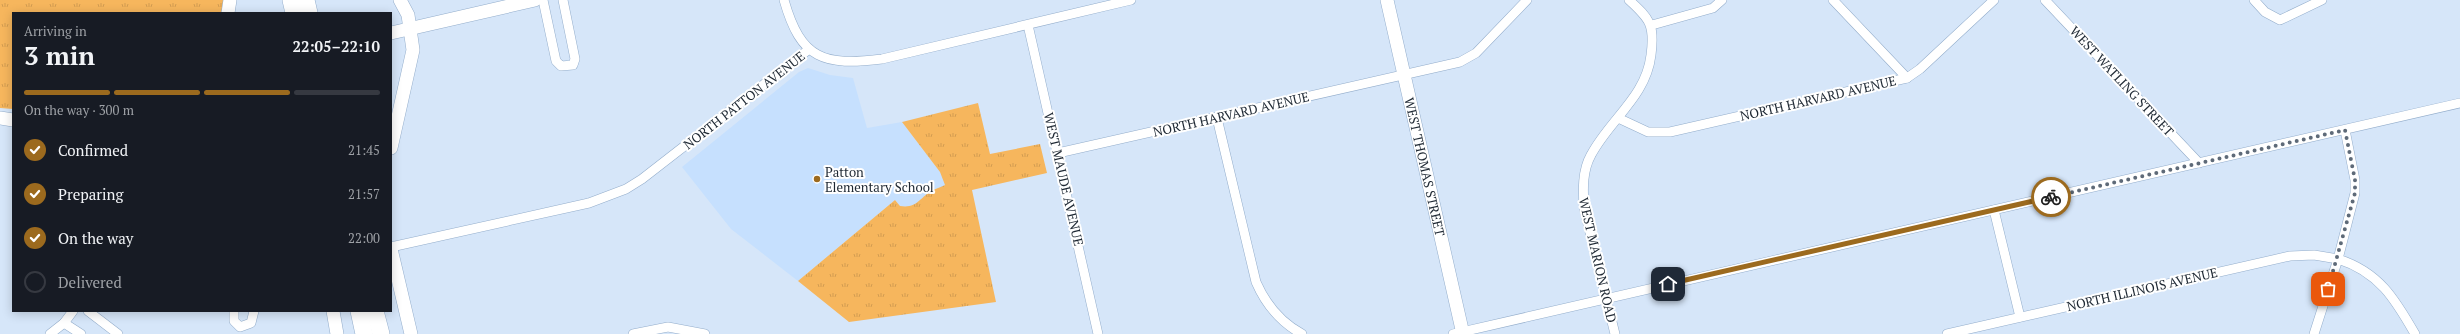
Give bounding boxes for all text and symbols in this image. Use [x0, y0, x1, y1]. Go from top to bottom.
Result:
text: Arriving in [24, 22, 87, 40]
street label: WEST WATLING STREET [2066, 22, 2178, 140]
text: 22:05–22:10 [293, 36, 380, 56]
text: 3 min [24, 38, 95, 72]
street label: NORTH PATTON AVENUE [679, 47, 809, 153]
street label: NORTH HARVARD AVENUE [1738, 71, 1898, 125]
street label: NORTH HARVARD AVENUE [1151, 87, 1311, 141]
street label: WEST THOMAS STREET [1400, 96, 1449, 238]
text: On the way · 300 m [24, 101, 134, 119]
street label: WEST MAUDE AVENUE [1040, 111, 1088, 247]
icon: check [24, 139, 46, 161]
text: Confirmed [58, 140, 128, 160]
text: 21:45 [348, 141, 380, 159]
place label: Patton Elementary School [825, 163, 934, 196]
marker: Patton Elementary School [812, 174, 822, 184]
courier [2031, 177, 2071, 217]
icon: check [24, 183, 46, 205]
text: Preparing [58, 184, 123, 204]
text: 21:57 [348, 185, 380, 203]
icon: bike [2040, 186, 2062, 208]
street label: WEST MARION ROAD [1575, 196, 1621, 324]
icon: check [24, 227, 46, 249]
text: On the way [58, 228, 133, 248]
text: 22:00 [348, 229, 380, 247]
street label: NORTH ILLINOIS AVENUE [2065, 263, 2219, 315]
pin [1651, 267, 1685, 301]
text: Delivered [58, 272, 122, 292]
pin [2311, 272, 2345, 306]
icon: home [1657, 273, 1679, 295]
icon: bag [2317, 278, 2339, 300]

